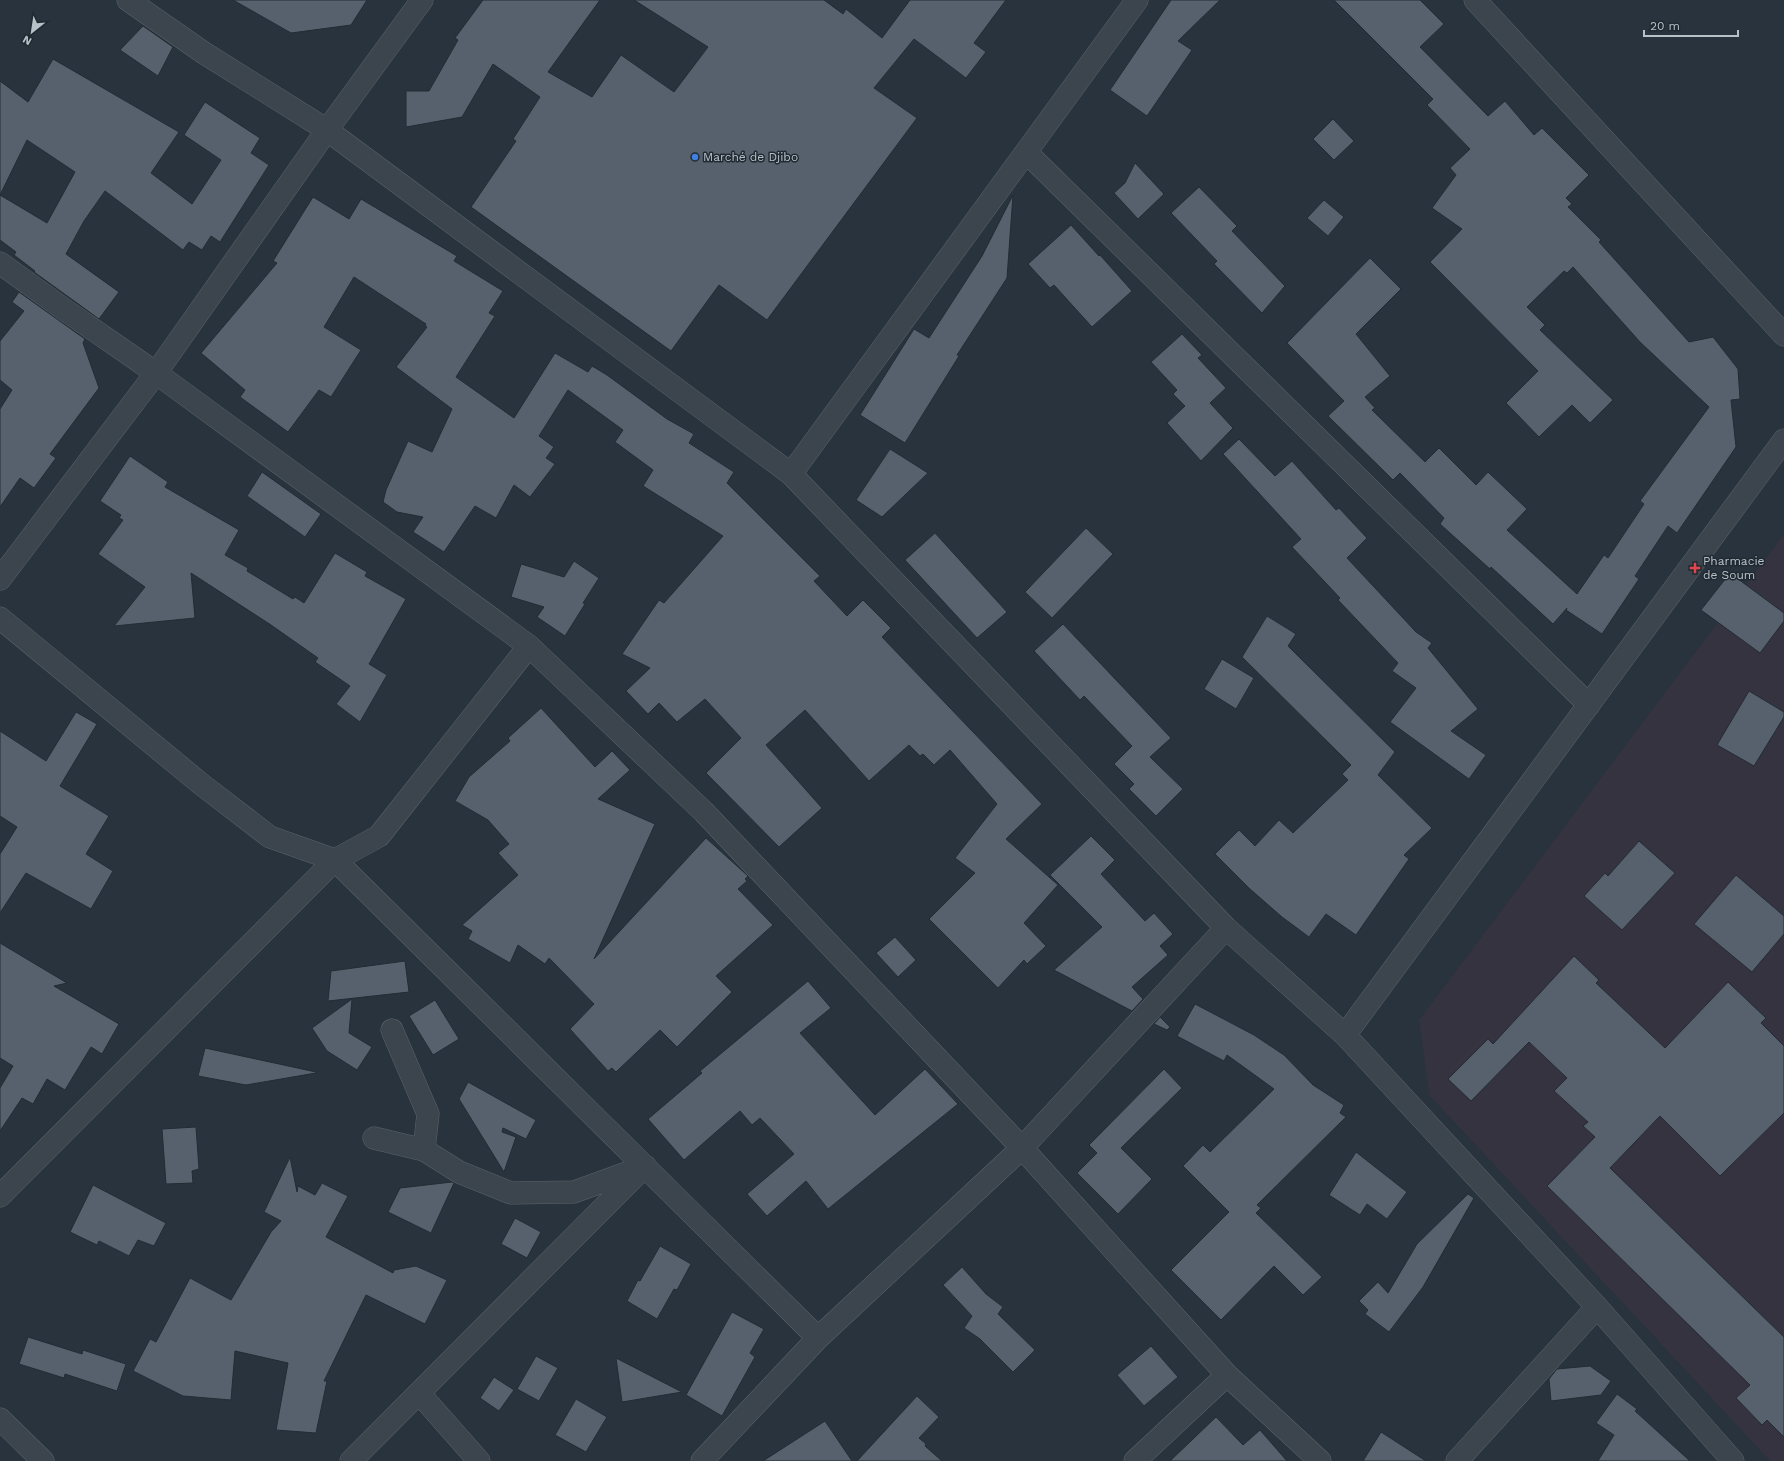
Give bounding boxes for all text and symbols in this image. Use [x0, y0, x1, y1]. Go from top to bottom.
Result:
north arrow [12, 12, 52, 52]
scale bar [1644, 12, 1738, 38]
text: 20 m [1650, 19, 1680, 33]
text: N [20, 33, 34, 48]
place label: Marché de Djibo [703, 150, 798, 164]
marker: Marché de Djibo [690, 152, 700, 162]
place label: Pharmacie de Soum [1703, 554, 1765, 582]
marker: Pharmacie de Soum [1690, 563, 1700, 573]

